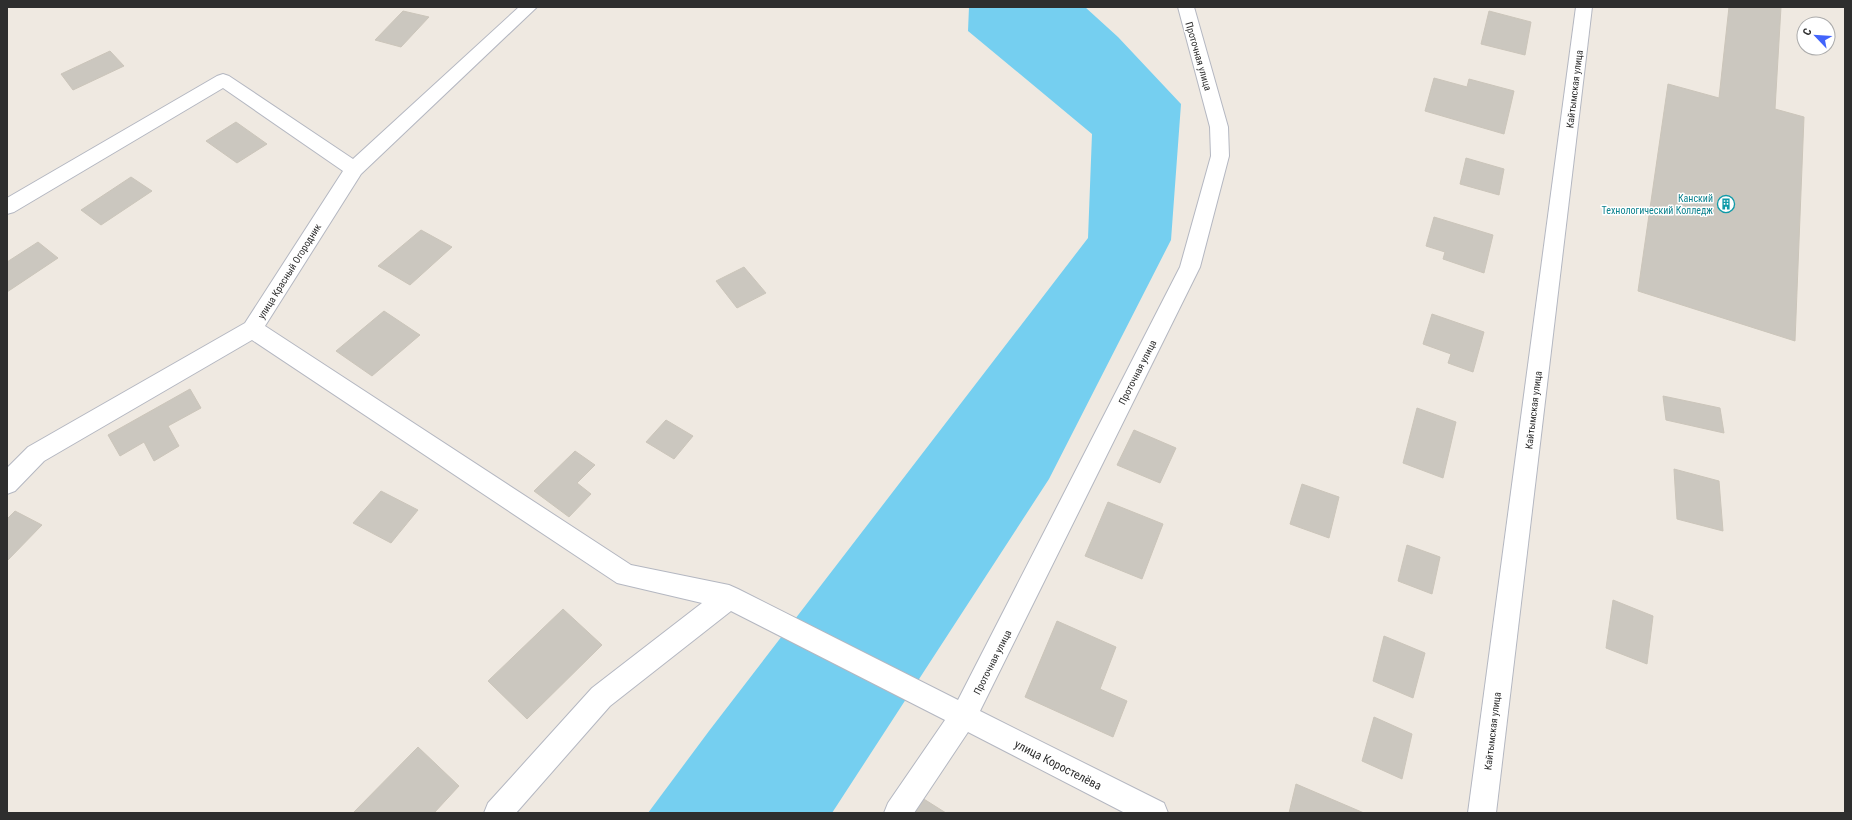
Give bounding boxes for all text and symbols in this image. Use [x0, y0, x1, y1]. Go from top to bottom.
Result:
north arrow [1796, 16, 1836, 56]
street label: Проточная улица [1183, 20, 1214, 92]
text: С [1800, 26, 1815, 38]
street label: Кайтымская улица [1564, 49, 1585, 129]
place label: Канский Технологический Колледж [1602, 193, 1713, 216]
building icon: Канский Технологический Колледж [1716, 194, 1736, 214]
street label: улица Красный Огородник [256, 221, 323, 321]
street label: Проточная улица [1116, 338, 1159, 406]
street label: Кайтымская улица [1523, 370, 1544, 450]
street label: Проточная улица [971, 628, 1014, 696]
street label: Кайтымская улица [1482, 691, 1503, 771]
street label: улица Коростелёва [1012, 737, 1104, 793]

